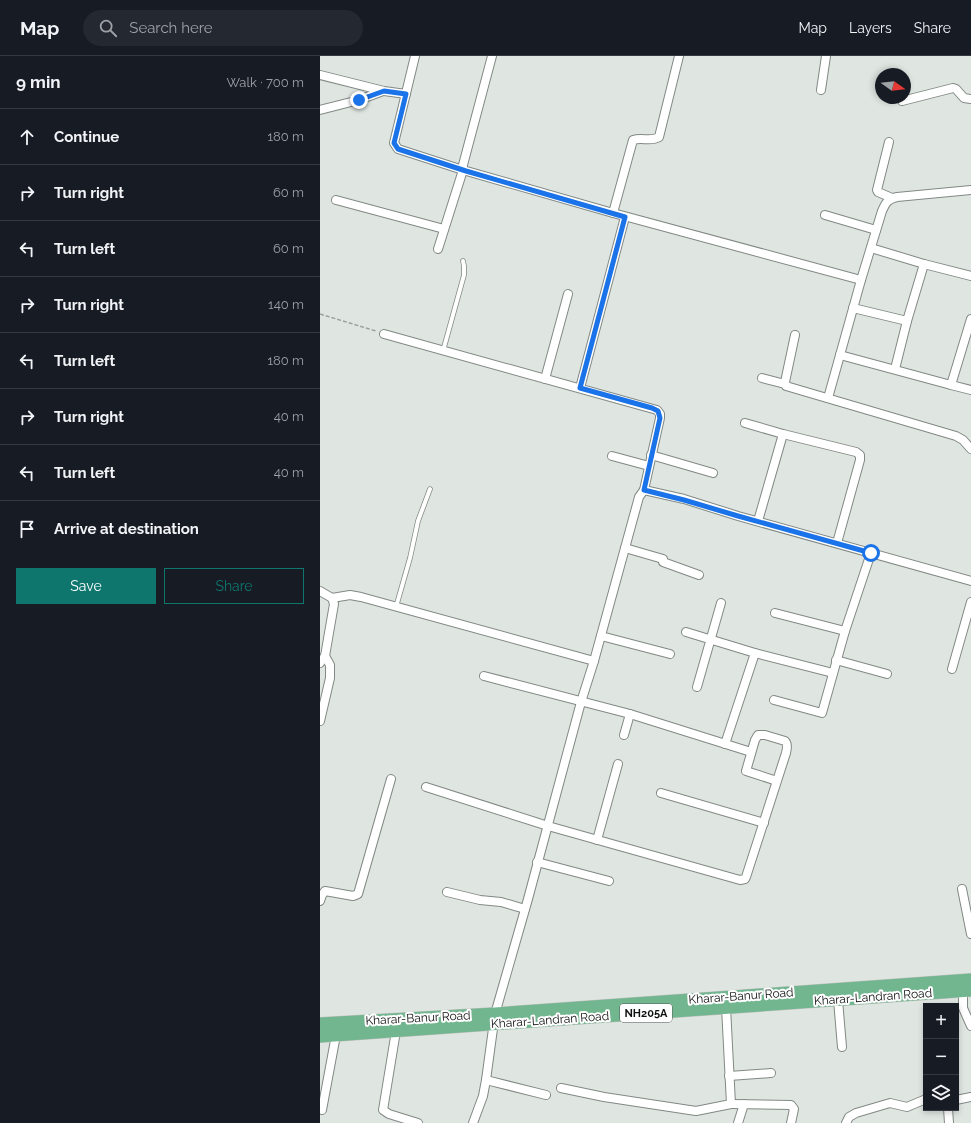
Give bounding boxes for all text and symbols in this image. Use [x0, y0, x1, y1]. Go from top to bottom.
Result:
search box [83, 10, 363, 46]
text: Map [20, 17, 59, 39]
icon: search [97, 17, 119, 39]
text: Search here [129, 19, 213, 37]
text: Map [799, 20, 827, 36]
text: Layers [849, 20, 892, 36]
text: Share [914, 20, 951, 36]
north arrow [875, 68, 911, 104]
text: 9 min [16, 72, 61, 92]
text: Walk · 700 m [226, 75, 304, 90]
route end [350, 91, 368, 109]
icon: ahead [16, 126, 38, 148]
text: Continue [54, 128, 119, 146]
text: 180 m [268, 129, 304, 144]
icon: right [16, 182, 38, 204]
text: Turn right [54, 184, 124, 202]
text: 60 m [273, 185, 304, 200]
icon: left [16, 238, 38, 260]
text: Turn left [54, 240, 115, 258]
text: 60 m [273, 241, 304, 256]
icon: right [16, 294, 38, 316]
text: Turn right [54, 296, 124, 314]
text: 140 m [268, 297, 304, 312]
icon: left [16, 350, 38, 372]
text: Turn left [54, 352, 115, 370]
text: 180 m [268, 353, 304, 368]
icon: right [16, 406, 38, 428]
text: Turn right [54, 408, 124, 426]
text: 40 m [274, 409, 304, 424]
icon: left [16, 462, 38, 484]
text: Turn left [54, 464, 115, 482]
text: 40 m [274, 465, 304, 480]
icon: arrive [16, 518, 38, 540]
text: Arrive at destination [54, 520, 199, 538]
route start [862, 544, 880, 562]
button: Save [16, 568, 156, 604]
button: Share [164, 568, 304, 604]
street label: Kharar-Banur Road [688, 985, 794, 1007]
street label: Kharar-Landran Road [813, 986, 933, 1008]
map controls [923, 1003, 959, 1111]
button: + [923, 1003, 959, 1039]
road number: NH205A [620, 1004, 672, 1022]
street label: Kharar-Banur Road [365, 1008, 471, 1028]
street label: Kharar-Landran Road [490, 1009, 610, 1031]
button: − [923, 1039, 959, 1075]
button: layers [923, 1075, 959, 1111]

